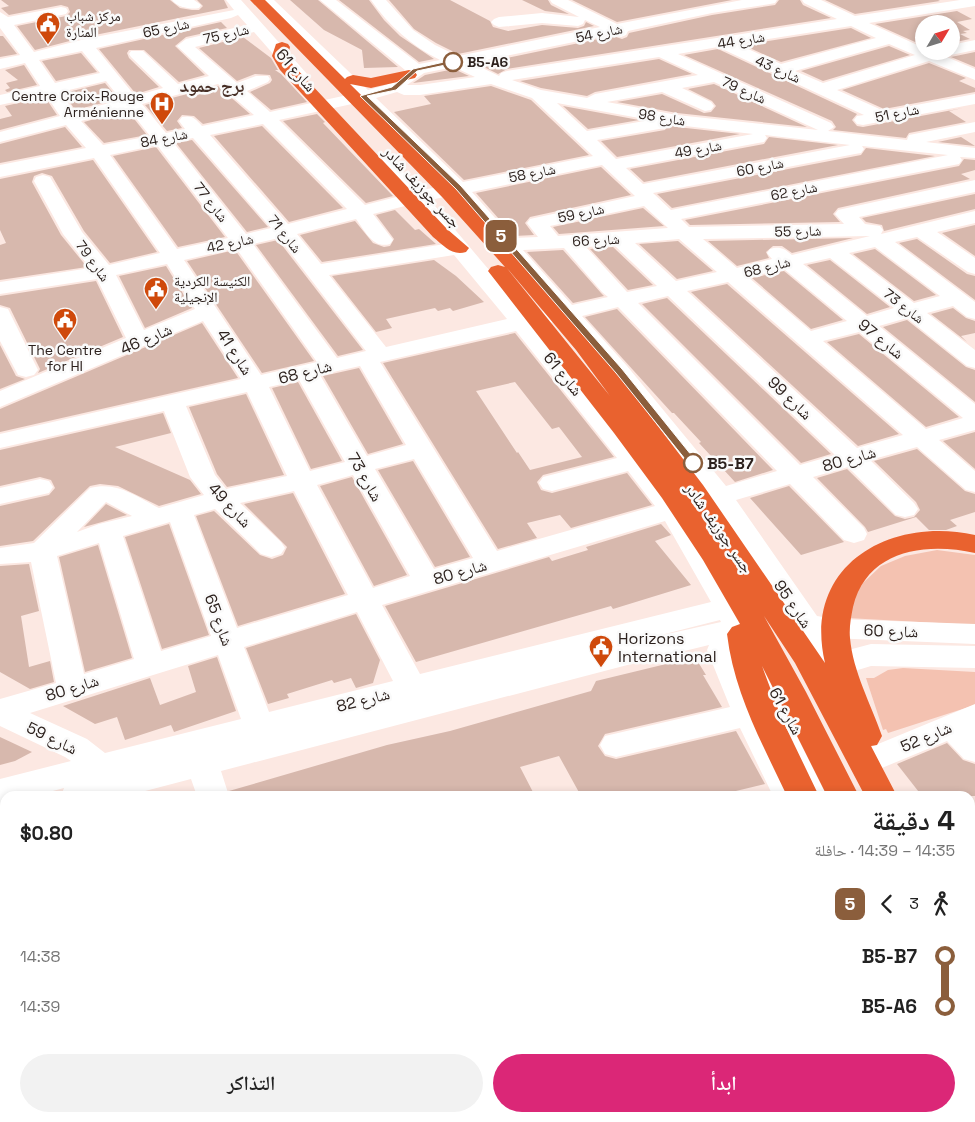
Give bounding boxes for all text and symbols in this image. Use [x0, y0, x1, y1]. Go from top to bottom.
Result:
place label: مركز شباب المنارة [66, 7, 121, 41]
public building icon: مركز شباب المنارة [35, 11, 61, 45]
street label: شارع 65 [141, 14, 191, 43]
north arrow [915, 15, 960, 60]
map controls [915, 15, 960, 60]
street label: شارع 54 [574, 19, 624, 48]
street label: شارع 75 [201, 20, 251, 49]
street label: شارع 44 [716, 27, 766, 54]
street label: شارع 61 [271, 44, 321, 96]
street label: شارع 43 [752, 51, 803, 88]
marker: B5-A6 [443, 52, 463, 72]
place label: B5-A6 [467, 53, 509, 71]
street label: شارع 79 [719, 72, 769, 109]
district label: برج حموﺪ [179, 74, 245, 97]
place label: Centre Croix-Rouge Arménienne [11, 87, 144, 121]
hospital icon: Centre Croix-Rouge Arménienne [149, 91, 175, 125]
street label: شارع 51 [874, 100, 921, 127]
street label: شارع 98 [637, 104, 687, 131]
street label: شارع 84 [139, 125, 189, 152]
street label: شارع 49 [673, 136, 723, 163]
street label: جسر جوزيف شادر [378, 141, 466, 233]
street label: شارع 60 [735, 154, 785, 181]
street label: شارع 58 [507, 160, 557, 187]
street label: شارع 77 [189, 178, 232, 226]
street label: شارع 62 [769, 178, 819, 205]
street label: شارع 59 [556, 199, 606, 228]
street label: شارع 71 [263, 211, 306, 257]
line badge: 5 [485, 220, 517, 252]
street label: شارع 55 [774, 222, 822, 241]
text: 5 [496, 224, 506, 247]
street label: شارع 42 [205, 229, 255, 258]
street label: شارع 66 [572, 230, 620, 251]
street label: شارع 79 [71, 237, 114, 286]
street label: شارع 68 [742, 253, 792, 282]
place label: الكنيسة الكردية الإنجيلية [174, 272, 250, 306]
public building icon: الكنيسة الكردية الإنجيلية [143, 276, 169, 310]
street label: شارع 73 [879, 285, 928, 328]
public building icon: The Centre for HI [52, 307, 78, 341]
street label: شارع 97 [854, 314, 908, 364]
street label: شارع 46 [117, 319, 175, 359]
street label: شارع 41 [212, 325, 258, 379]
place label: The Centre for HI [28, 341, 102, 375]
street label: شارع 61 [539, 348, 587, 400]
street label: شارع 68 [276, 355, 334, 389]
street label: شارع 99 [763, 372, 817, 424]
street label: شارع 80 [820, 441, 878, 477]
street label: شارع 73 [343, 449, 387, 505]
marker: B5-B7 [683, 453, 703, 473]
place label: B5-B7 [707, 453, 754, 474]
street label: شارع 49 [204, 478, 256, 532]
street label: جسر جوزيف شادر [680, 478, 758, 577]
street label: شارع 80 [431, 554, 489, 590]
street label: شارع 95 [769, 576, 817, 632]
street label: شارع 65 [200, 591, 238, 649]
street label: شارع 60 [863, 620, 919, 642]
place label: Horizons International [618, 628, 717, 667]
public building icon: Horizons International [588, 634, 614, 668]
street label: شارع 80 [43, 670, 101, 706]
street label: شارع 82 [334, 683, 392, 717]
street label: شارع 61 [764, 684, 808, 738]
street label: شارع 59 [23, 717, 81, 759]
street label: شارع 52 [897, 717, 955, 757]
text: 4 دقيقة [872, 802, 955, 838]
text: $0.80 [20, 821, 73, 846]
text: 14:35 – 14:39 · حافلة [814, 840, 955, 861]
icon: back [873, 890, 901, 918]
icon: walk [927, 890, 955, 918]
text: 5 [845, 892, 855, 915]
text: 3 [909, 893, 919, 914]
text: B5-B7 [862, 944, 917, 969]
text: 14:38 [20, 946, 60, 967]
text: B5-A6 [861, 994, 917, 1019]
text: 14:39 [20, 996, 60, 1017]
button: التذاكر [20, 1054, 483, 1112]
button: ابدأ [493, 1054, 955, 1112]

